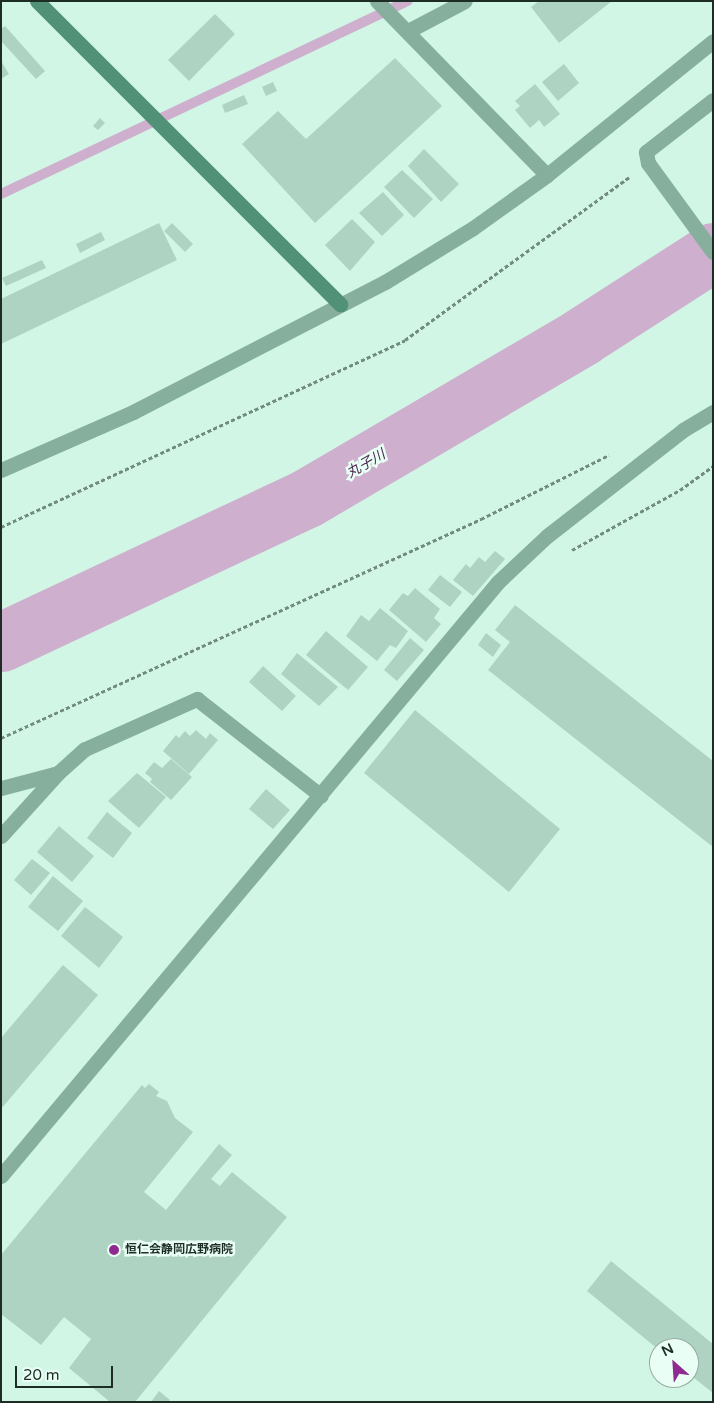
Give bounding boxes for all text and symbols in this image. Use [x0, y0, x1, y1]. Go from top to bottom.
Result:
water label: 丸子川 [344, 446, 388, 482]
marker: 恒仁会静岡広野病院 [107, 1243, 121, 1257]
place label: 恒仁会静岡広野病院 [125, 1243, 233, 1257]
north arrow [649, 1338, 699, 1388]
text: N [659, 1340, 676, 1360]
scale bar [18, 1356, 115, 1388]
text: 20 m [23, 1366, 60, 1384]

